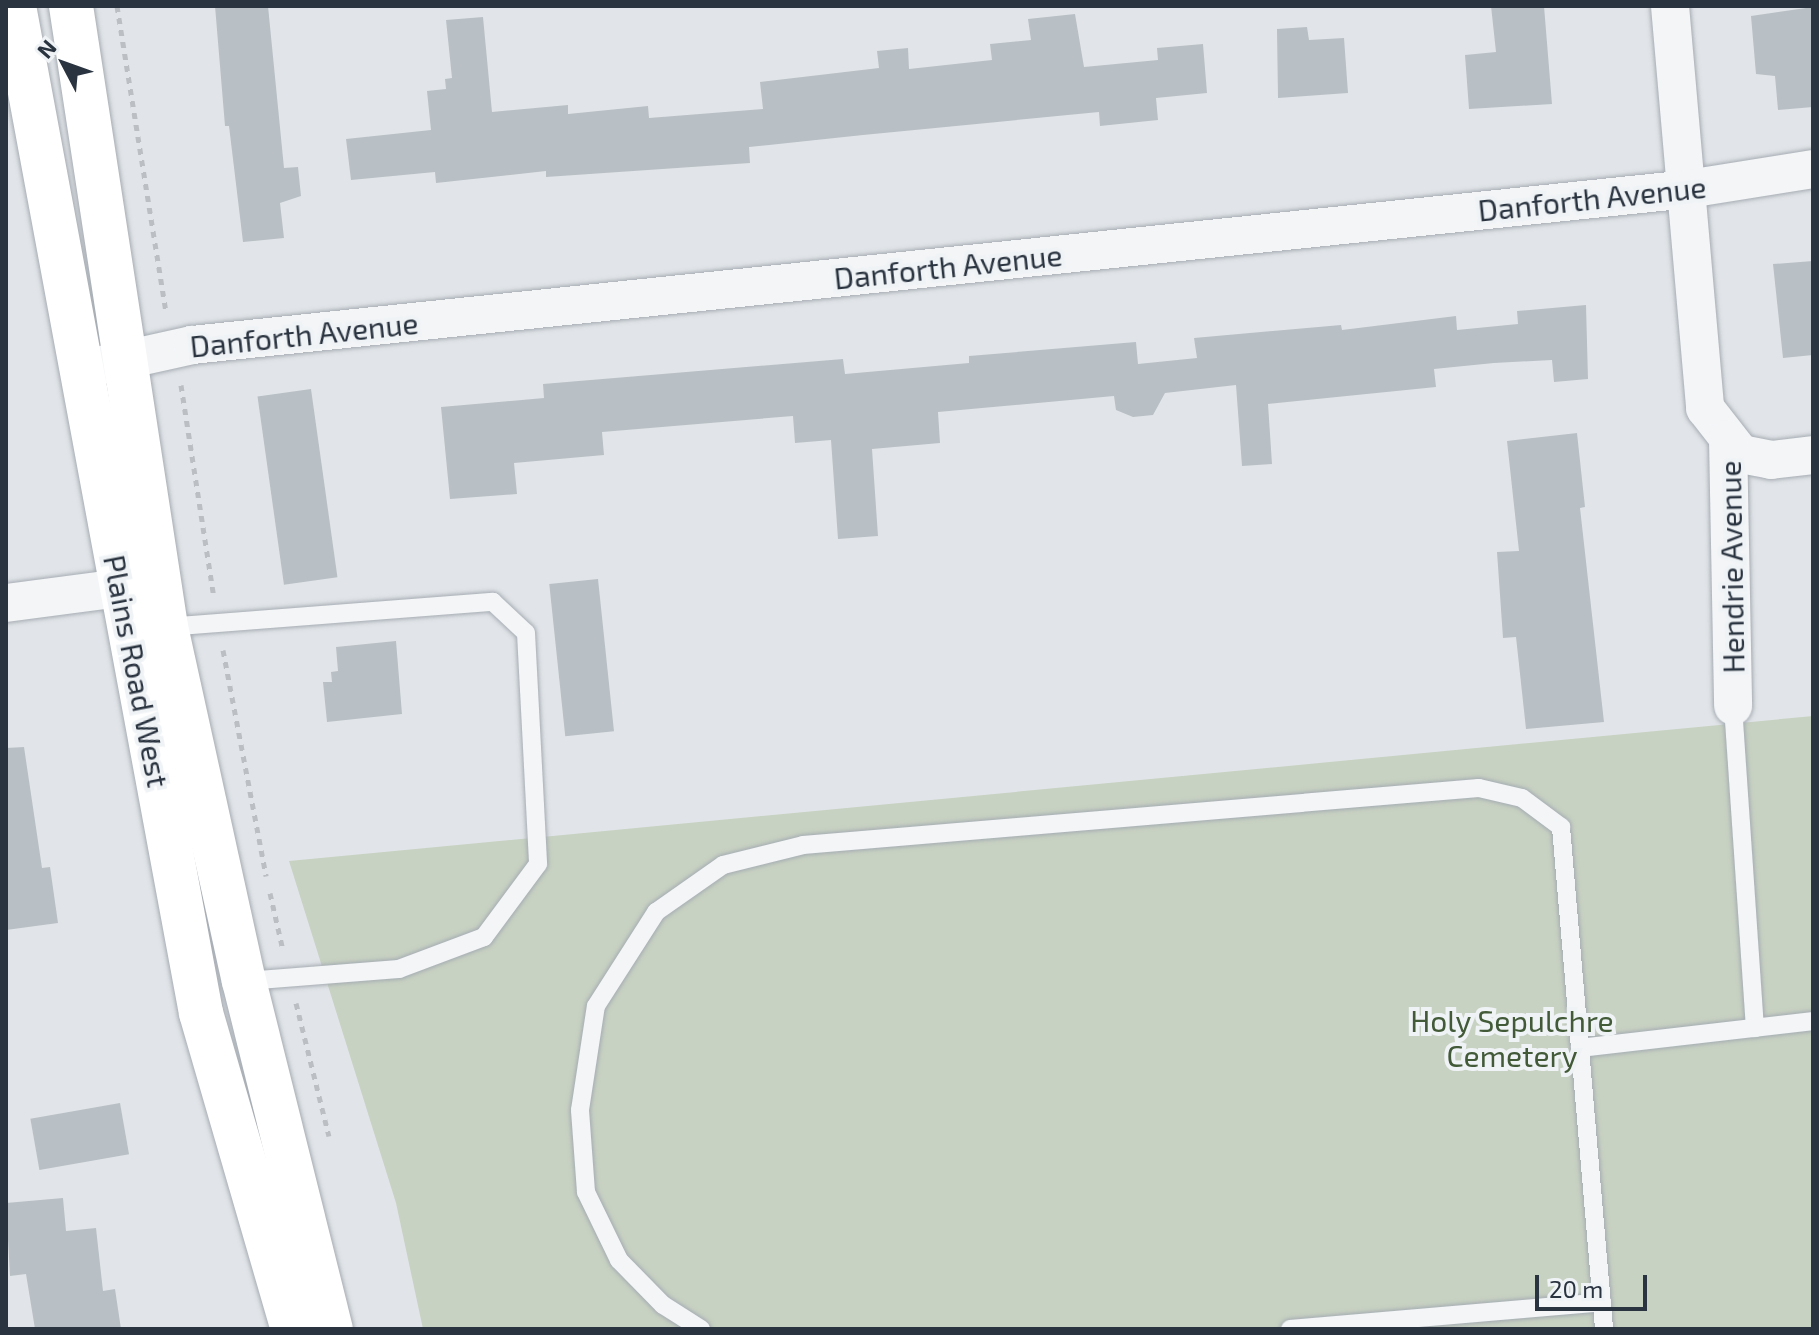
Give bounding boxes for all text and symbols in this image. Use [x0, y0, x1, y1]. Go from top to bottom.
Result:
north arrow [24, 24, 104, 104]
text: N [31, 34, 61, 63]
street label: Danforth Avenue [1476, 168, 1708, 228]
street label: Danforth Avenue [832, 236, 1064, 296]
street label: Danforth Avenue [188, 304, 420, 364]
street label: Hendrie Avenue [1711, 460, 1751, 674]
street label: Plains Road West [97, 552, 177, 790]
park label: Holy Sepulchre Cemetery [1410, 1002, 1614, 1072]
scale bar [1539, 1259, 1651, 1309]
text: 20 m [1549, 1274, 1603, 1303]

